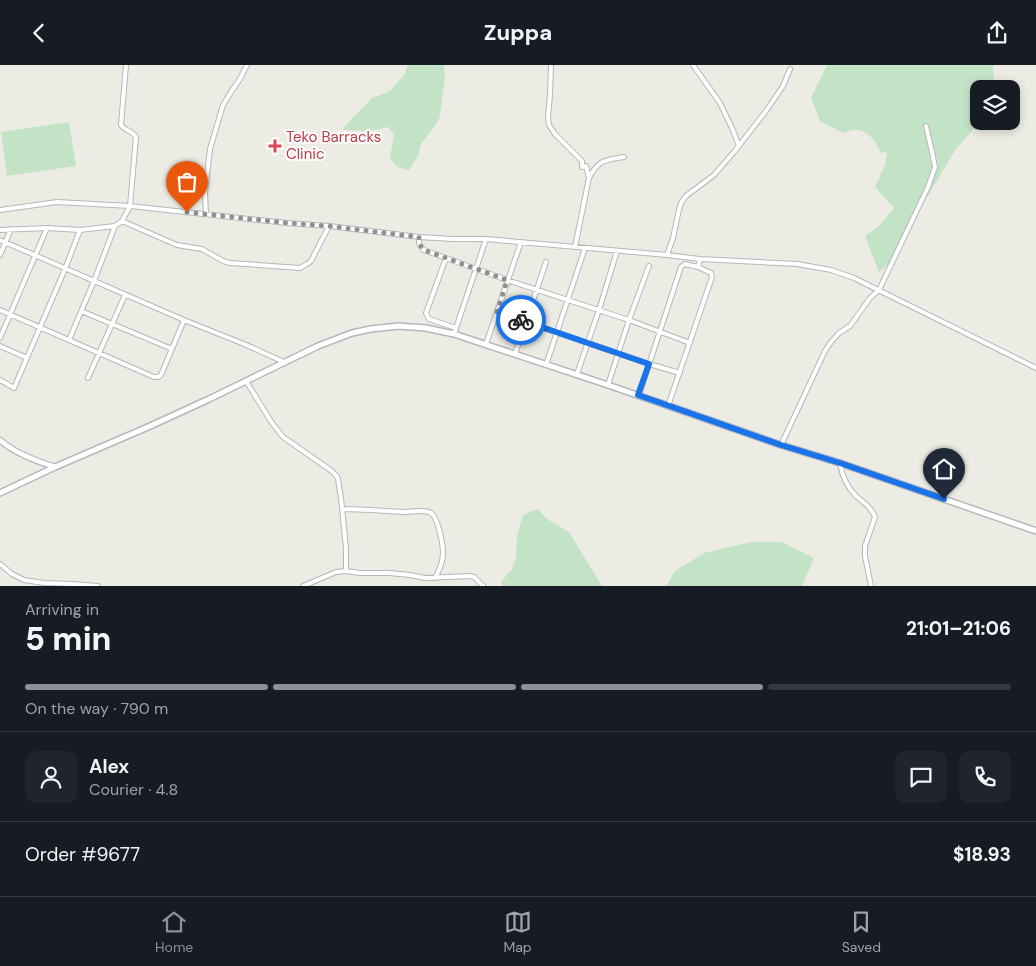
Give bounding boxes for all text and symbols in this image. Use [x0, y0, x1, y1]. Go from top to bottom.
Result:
text: Zuppa [484, 18, 552, 47]
icon: back [25, 19, 53, 47]
icon: share [983, 19, 1011, 47]
map controls [970, 80, 1020, 130]
button: layers [970, 80, 1020, 130]
place label: Teko Barracks Clinic [286, 127, 381, 164]
marker: Teko Barracks Clinic [268, 139, 282, 153]
pin [166, 161, 208, 212]
icon: bag [173, 168, 201, 196]
courier [496, 295, 546, 345]
icon: bike [507, 306, 535, 334]
pin [923, 448, 965, 499]
icon: home [930, 455, 958, 483]
text: Arriving in [25, 599, 99, 620]
text: 21:01–21:06 [906, 616, 1011, 641]
text: 5 min [25, 618, 111, 660]
text: On the way · 790 m [25, 698, 168, 719]
button: person [25, 751, 77, 803]
button: chat [895, 751, 947, 803]
button: phone [959, 751, 1011, 803]
text: Alex [89, 754, 129, 779]
text: Courier · 4.8 [89, 779, 178, 800]
text: Order #9677 [25, 842, 140, 867]
text: $18.93 [953, 842, 1011, 867]
tab: Home [155, 908, 193, 956]
tab: Map [503, 908, 532, 956]
tab: Saved [842, 908, 881, 956]

